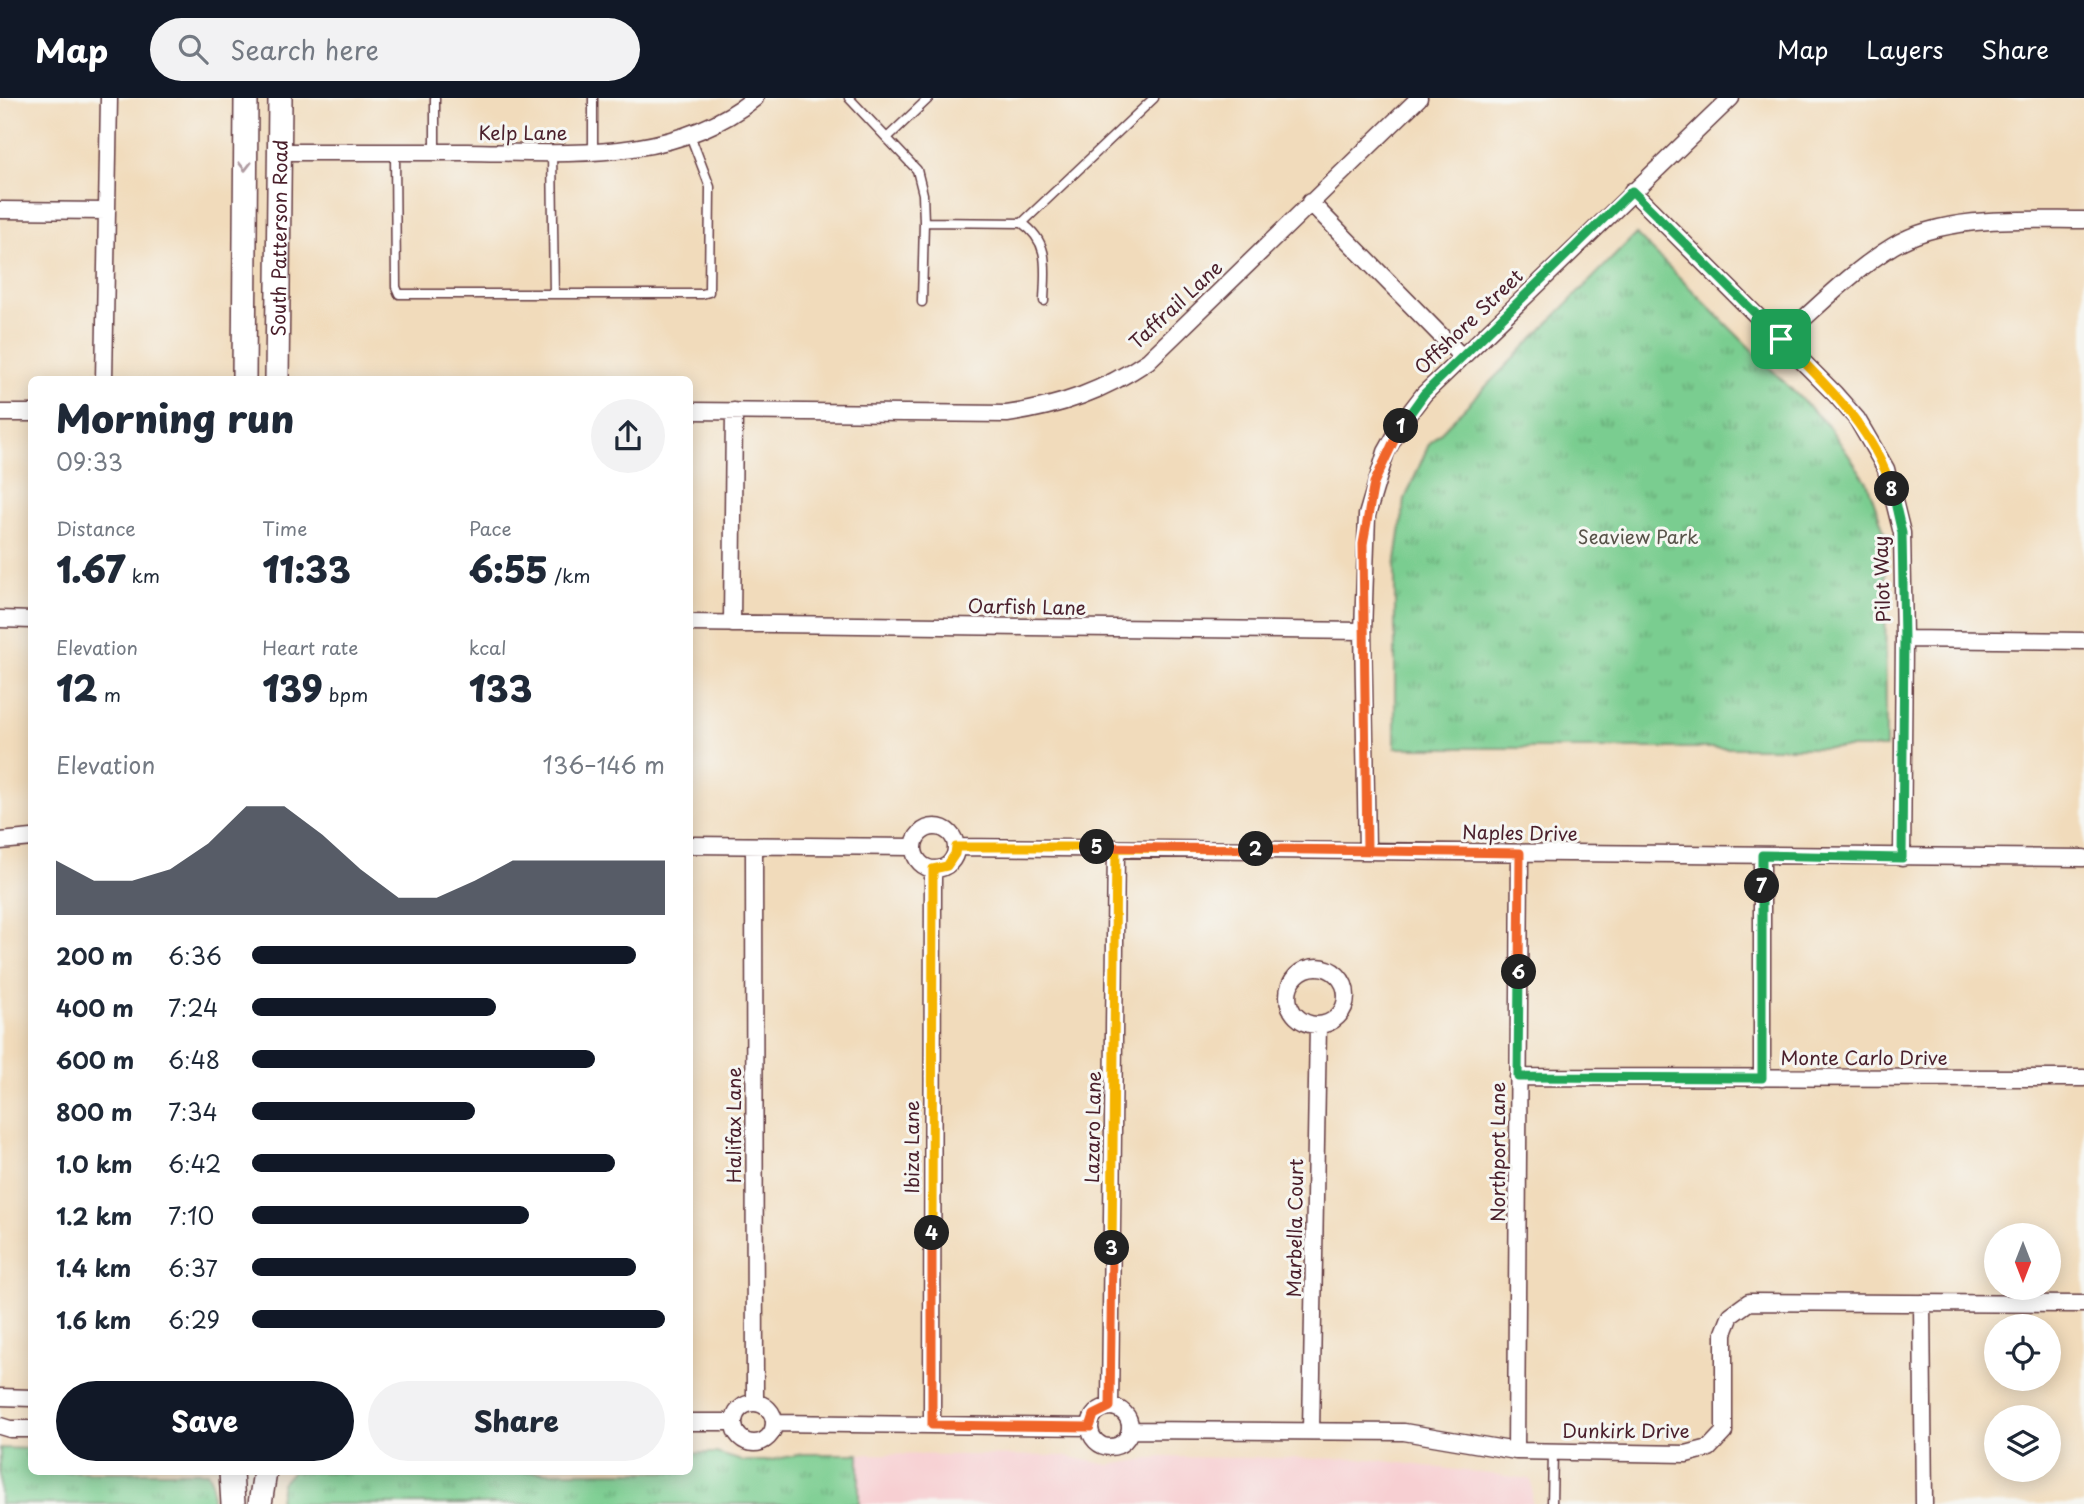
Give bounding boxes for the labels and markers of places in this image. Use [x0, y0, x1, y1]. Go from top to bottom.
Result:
pin [1751, 309, 1811, 369]
pin: 1 [1384, 408, 1418, 444]
pin: 8 [1874, 472, 1910, 506]
pin: 5 [1080, 830, 1114, 864]
pin: 2 [1238, 832, 1274, 866]
pin: 7 [1744, 868, 1780, 904]
pin: 6 [1502, 954, 1536, 990]
pin: 4 [914, 1216, 950, 1250]
pin: 3 [1094, 1230, 1130, 1266]

